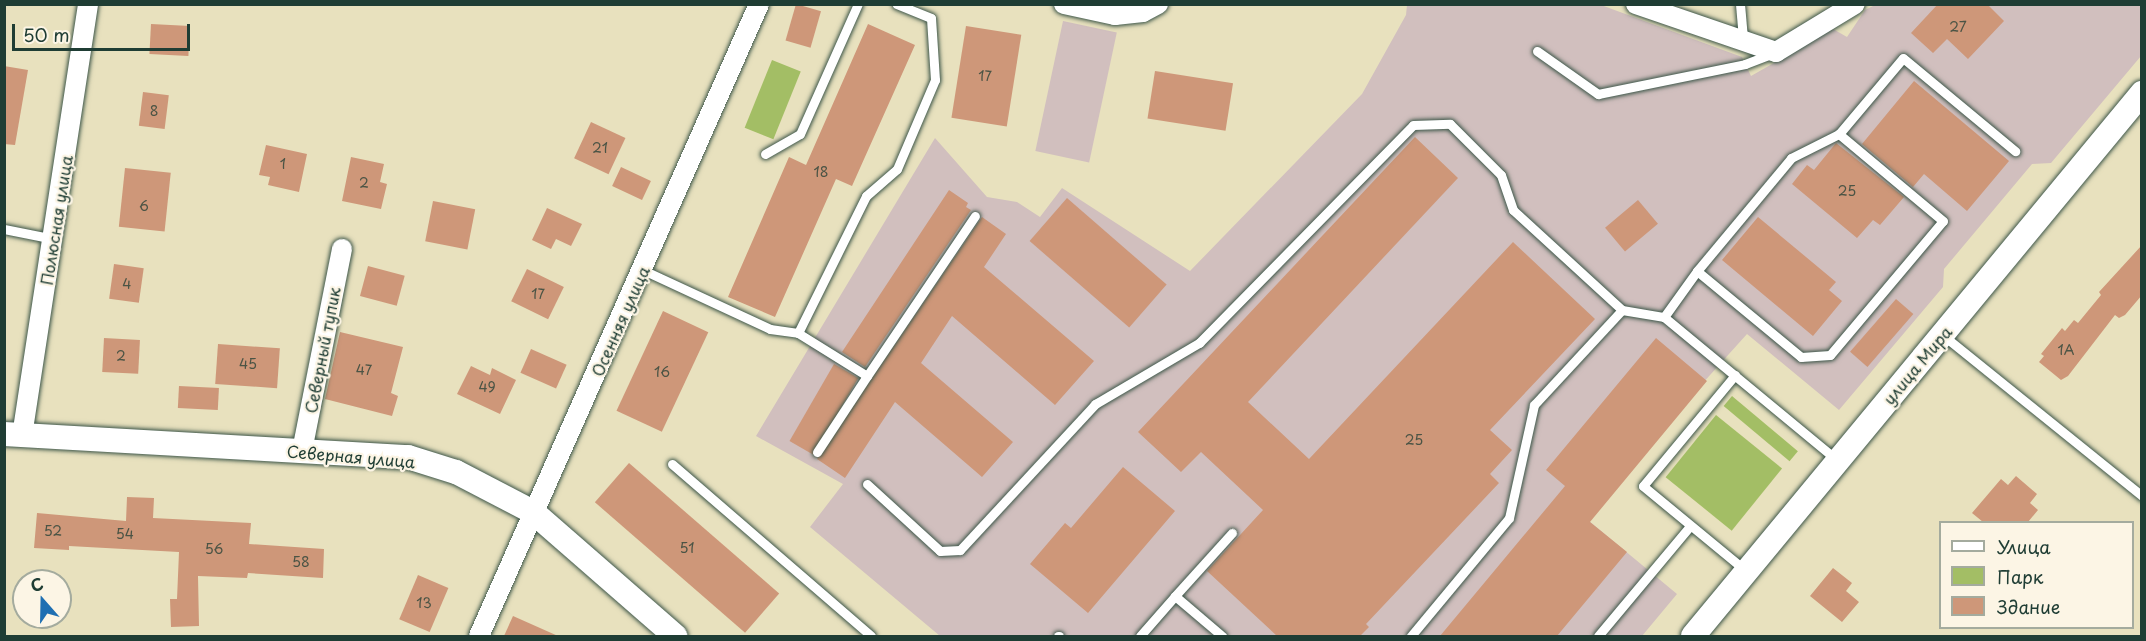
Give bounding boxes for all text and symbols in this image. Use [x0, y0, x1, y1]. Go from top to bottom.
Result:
scale bar [15, 12, 194, 50]
house number: 27 [1949, 19, 1967, 35]
text: 50 m [23, 21, 70, 48]
house number: 17 [978, 68, 992, 84]
house number: 8 [150, 103, 158, 119]
house number: 21 [592, 140, 608, 156]
street label: Полюсная улица [36, 153, 76, 287]
house number: 1 [280, 156, 286, 172]
house number: 18 [813, 164, 829, 180]
house number: 2 [359, 175, 369, 191]
house number: 25 [1838, 183, 1856, 199]
house number: 6 [139, 198, 149, 214]
street label: Осенняя улица [587, 263, 653, 379]
house number: 4 [122, 276, 132, 292]
street label: Северный тупик [300, 285, 344, 415]
house number: 17 [531, 286, 545, 302]
street label: улица Мира [1878, 322, 1956, 408]
house number: 1А [2057, 342, 2075, 358]
house number: 2 [116, 348, 126, 364]
house number: 45 [239, 356, 257, 372]
house number: 47 [356, 362, 372, 378]
house number: 16 [654, 364, 670, 380]
house number: 49 [478, 379, 496, 395]
house number: 25 [1405, 432, 1423, 448]
street label: Северная улица [286, 441, 416, 471]
legend [1939, 521, 2134, 629]
house number: 52 [44, 523, 62, 539]
house number: 54 [116, 526, 134, 542]
text: Улица [1997, 533, 2051, 560]
house number: 51 [680, 540, 694, 556]
house number: 56 [205, 541, 223, 557]
house number: 58 [292, 554, 310, 570]
text: Парк [1997, 563, 2043, 590]
north arrow [12, 569, 72, 629]
text: С [27, 571, 46, 597]
text: Здание [1997, 593, 2060, 620]
house number: 13 [416, 595, 432, 611]

